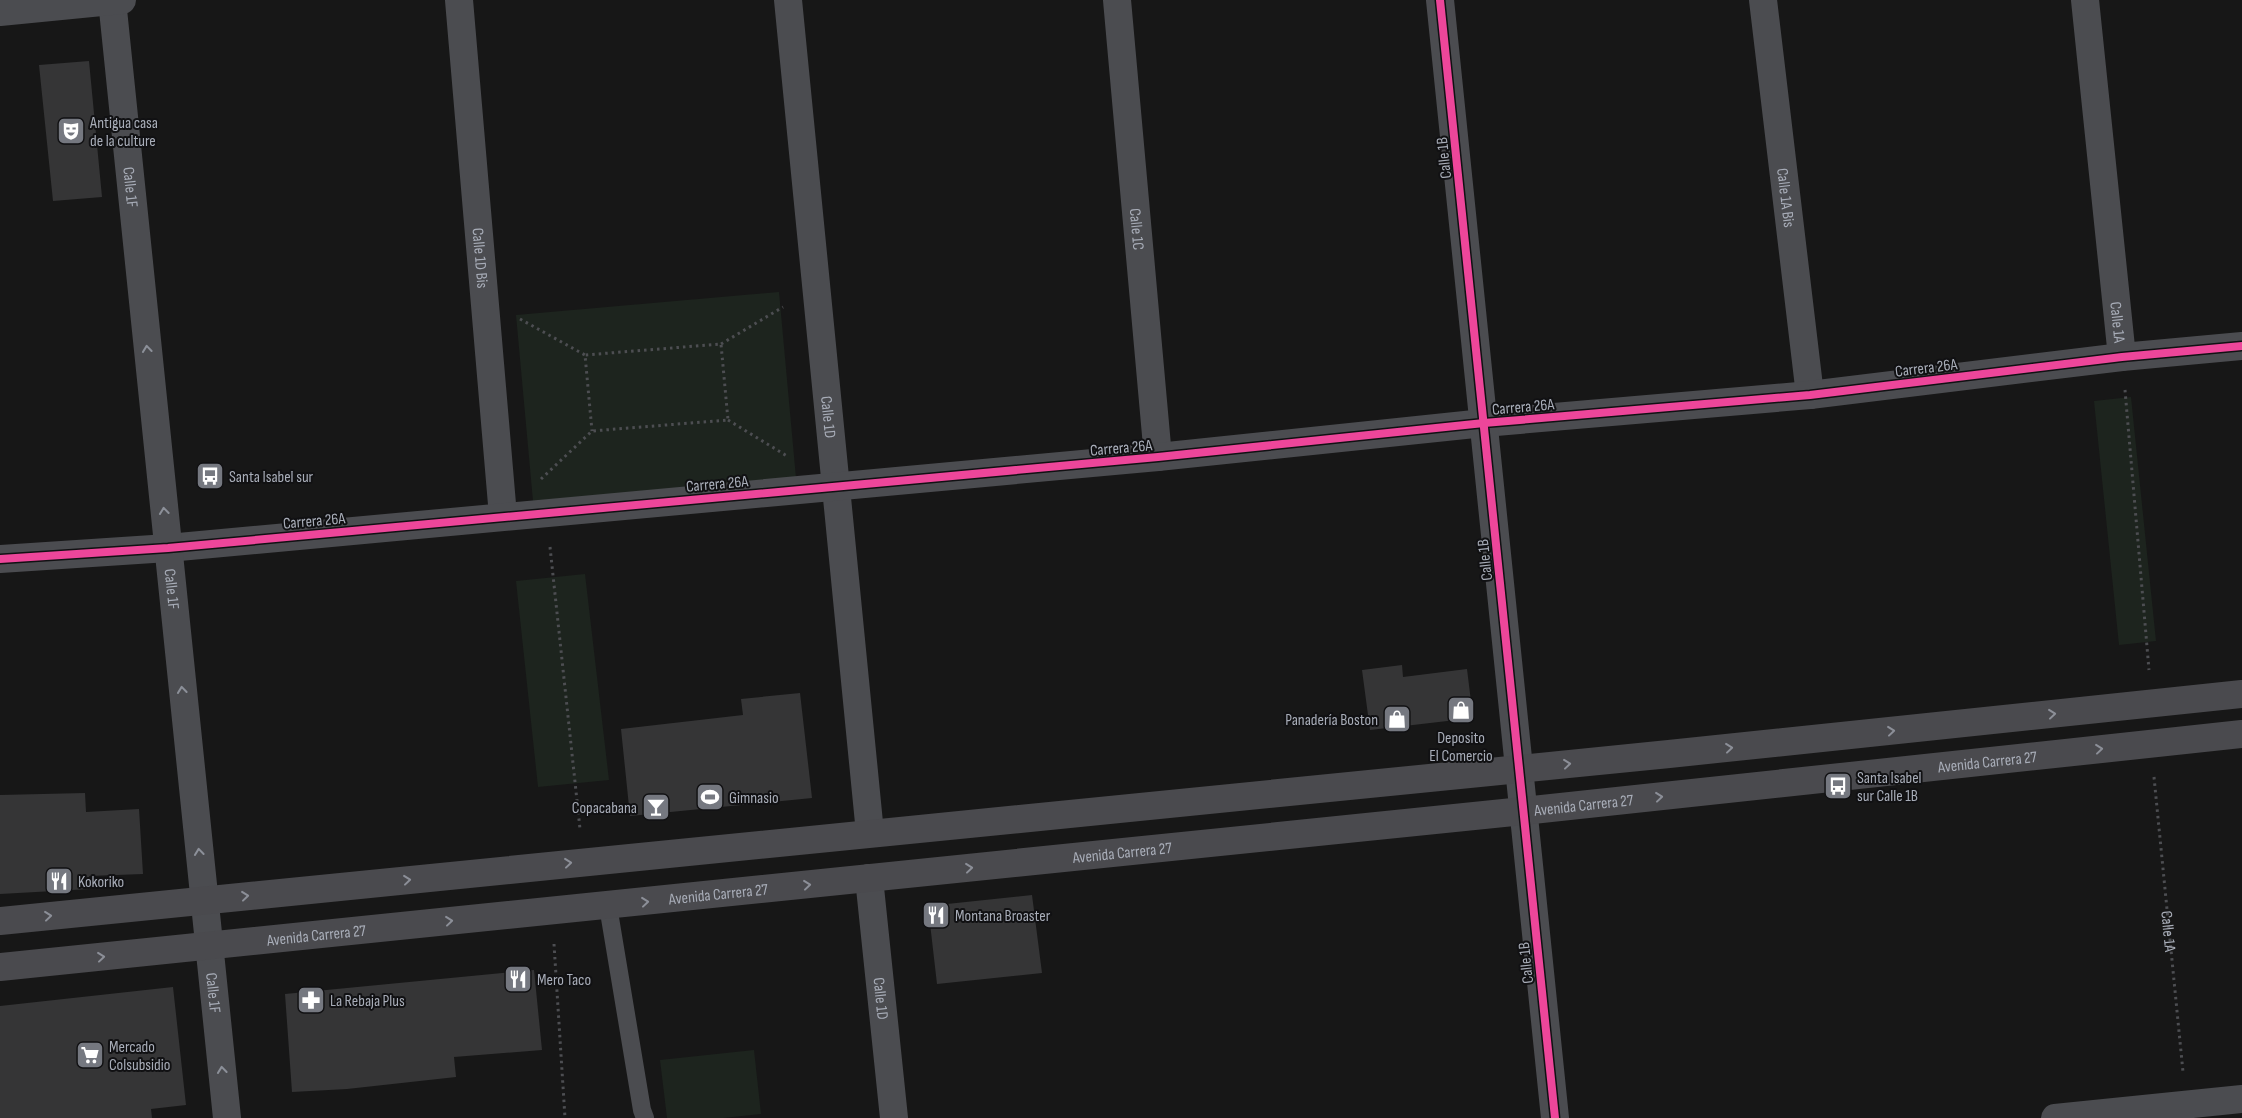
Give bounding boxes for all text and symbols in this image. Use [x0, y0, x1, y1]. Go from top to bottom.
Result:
place label: Antigua casa de la culture [89, 114, 158, 151]
theatre icon: Antigua casa de la culture [56, 116, 86, 146]
street label: Calle 1B [1433, 136, 1456, 179]
street label: Calle 1F [118, 166, 141, 208]
street label: Calle 1A Bis [1772, 167, 1798, 229]
street label: Calle 1C [1125, 207, 1147, 251]
street label: Calle 1D Bis [467, 227, 492, 289]
street label: Calle 1A [2105, 301, 2129, 344]
one-way arrow [142, 345, 153, 353]
street label: Carrera 26A [1894, 355, 1959, 382]
street label: Calle 1D [816, 395, 839, 439]
street label: Carrera 26A [1491, 395, 1555, 420]
street label: Carrera 26A [1089, 436, 1153, 461]
bus stop icon: Santa Isabel sur [195, 461, 225, 491]
place label: Santa Isabel sur [229, 468, 314, 487]
street label: Carrera 26A [685, 472, 749, 497]
one-way arrow [159, 507, 170, 515]
street label: Carrera 26A [282, 509, 346, 534]
street label: Calle 1B [1474, 538, 1497, 581]
street label: Calle 1F [160, 568, 183, 610]
one-way arrow [177, 686, 188, 694]
shop icon: Deposito El Comercio [1446, 695, 1476, 725]
shop icon: Panadería Boston [1382, 704, 1412, 734]
one-way arrow [2049, 709, 2057, 720]
place label: Panadería Boston [1285, 711, 1378, 730]
one-way arrow [1887, 726, 1895, 737]
place label: Deposito El Comercio [1429, 729, 1493, 766]
one-way arrow [1725, 742, 1733, 753]
one-way arrow [2095, 744, 2103, 755]
street label: Avenida Carrera 27 [1936, 748, 2039, 778]
one-way arrow [1564, 759, 1572, 770]
place label: Santa Isabel sur Calle 1B [1857, 769, 1922, 806]
bus stop icon: Santa Isabel sur Calle 1B [1823, 771, 1853, 801]
sports icon: Gimnasio [695, 782, 725, 812]
place label: Gimnasio [729, 789, 779, 808]
street label: Avenida Carrera 27 [1532, 791, 1635, 821]
one-way arrow [1655, 791, 1663, 802]
bar icon: Copacabana [641, 792, 671, 822]
place label: Copacabana [572, 799, 637, 818]
street label: Avenida Carrera 27 [1071, 839, 1173, 868]
one-way arrow [194, 847, 205, 855]
one-way arrow [565, 858, 573, 869]
one-way arrow [965, 863, 973, 874]
restaurant icon: Kokoriko [44, 866, 74, 896]
place label: Kokoriko [78, 873, 124, 892]
one-way arrow [403, 874, 411, 885]
street label: Avenida Carrera 27 [667, 880, 769, 910]
one-way arrow [803, 880, 811, 891]
one-way arrow [241, 891, 249, 902]
one-way arrow [642, 896, 650, 907]
restaurant icon: Montana Broaster [921, 900, 951, 930]
place label: Montana Broaster [955, 907, 1051, 926]
street label: Calle 1A [2156, 910, 2179, 953]
one-way arrow [45, 911, 53, 922]
one-way arrow [445, 916, 453, 927]
street label: Avenida Carrera 27 [265, 922, 368, 951]
street label: Calle 1B [1515, 941, 1538, 984]
one-way arrow [97, 951, 105, 962]
restaurant icon: Mero Taco [503, 964, 533, 994]
place label: Mero Taco [537, 971, 591, 990]
street label: Calle 1F [201, 972, 224, 1014]
street label: Calle 1D [868, 977, 892, 1021]
pharmacy icon: La Rebaja Plus [296, 985, 326, 1015]
place label: La Rebaja Plus [330, 992, 405, 1011]
place label: Mercado Colsubsidio [109, 1038, 170, 1075]
supermarket icon: Mercado Colsubsidio [75, 1040, 105, 1070]
one-way arrow [217, 1065, 228, 1073]

